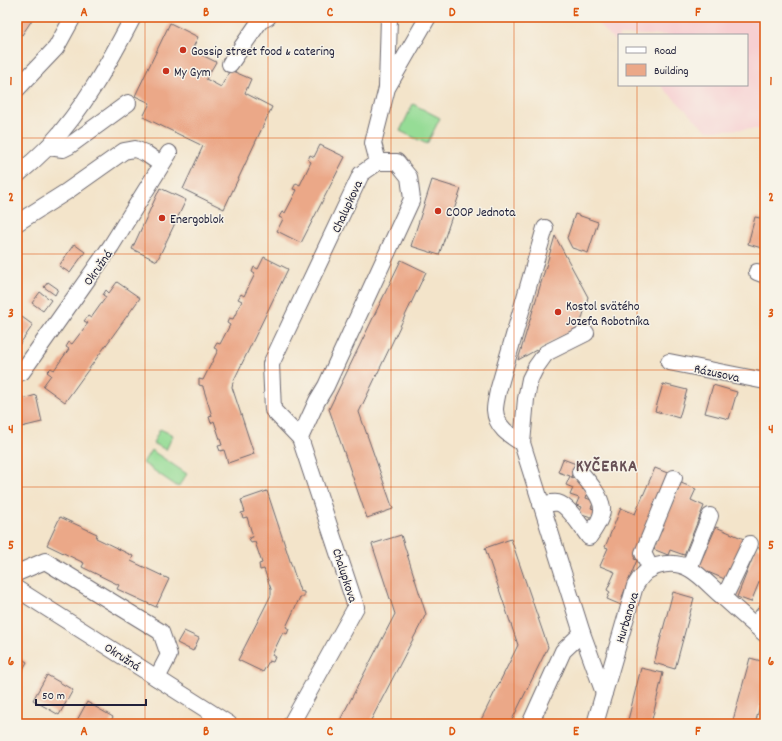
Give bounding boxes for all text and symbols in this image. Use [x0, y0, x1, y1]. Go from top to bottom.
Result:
text: A [80, 4, 88, 23]
text: B [203, 4, 209, 23]
text: C [327, 4, 334, 23]
text: D [449, 4, 456, 23]
text: E [573, 4, 580, 23]
text: F [695, 4, 701, 23]
legend [618, 34, 748, 86]
place label: Gossip street food & catering [191, 43, 335, 62]
text: Road [654, 43, 676, 60]
marker: Gossip street food & catering [178, 45, 188, 55]
text: Building [654, 63, 689, 80]
place label: My Gym [174, 64, 211, 83]
marker: My Gym [161, 66, 171, 76]
text: 1 [10, 73, 13, 92]
text: 1 [770, 73, 773, 92]
street label: Chalupkova [328, 177, 369, 236]
text: 2 [8, 189, 14, 208]
text: 2 [768, 189, 774, 208]
place label: COOP Jednota [446, 204, 516, 223]
marker: COOP Jednota [433, 206, 443, 216]
place label: Energoblok [170, 211, 224, 230]
marker: Energoblok [157, 213, 167, 223]
street label: Okružná [80, 246, 119, 290]
place label: Kostol svätého Jozefa Robotníka [566, 298, 650, 332]
text: 3 [8, 305, 14, 324]
text: 3 [768, 305, 774, 324]
marker: Kostol svätého Jozefa Robotníka [553, 307, 563, 317]
street label: Rázusova [692, 360, 742, 389]
text: 4 [8, 421, 14, 440]
text: 4 [768, 421, 774, 440]
district label: KYČERKA [576, 456, 638, 480]
text: 5 [8, 537, 14, 556]
text: 5 [768, 537, 774, 556]
street label: Chalupkova [326, 546, 362, 606]
street label: Hurbanova [612, 589, 645, 645]
street label: Okružná [100, 639, 144, 677]
text: 6 [8, 653, 15, 672]
text: 6 [768, 653, 775, 672]
scale bar [36, 681, 146, 707]
text: 50 m [42, 688, 65, 705]
text: A [80, 723, 88, 741]
text: B [203, 723, 209, 741]
text: C [327, 723, 334, 741]
text: D [449, 723, 456, 741]
text: E [573, 723, 580, 741]
text: F [695, 723, 701, 741]

